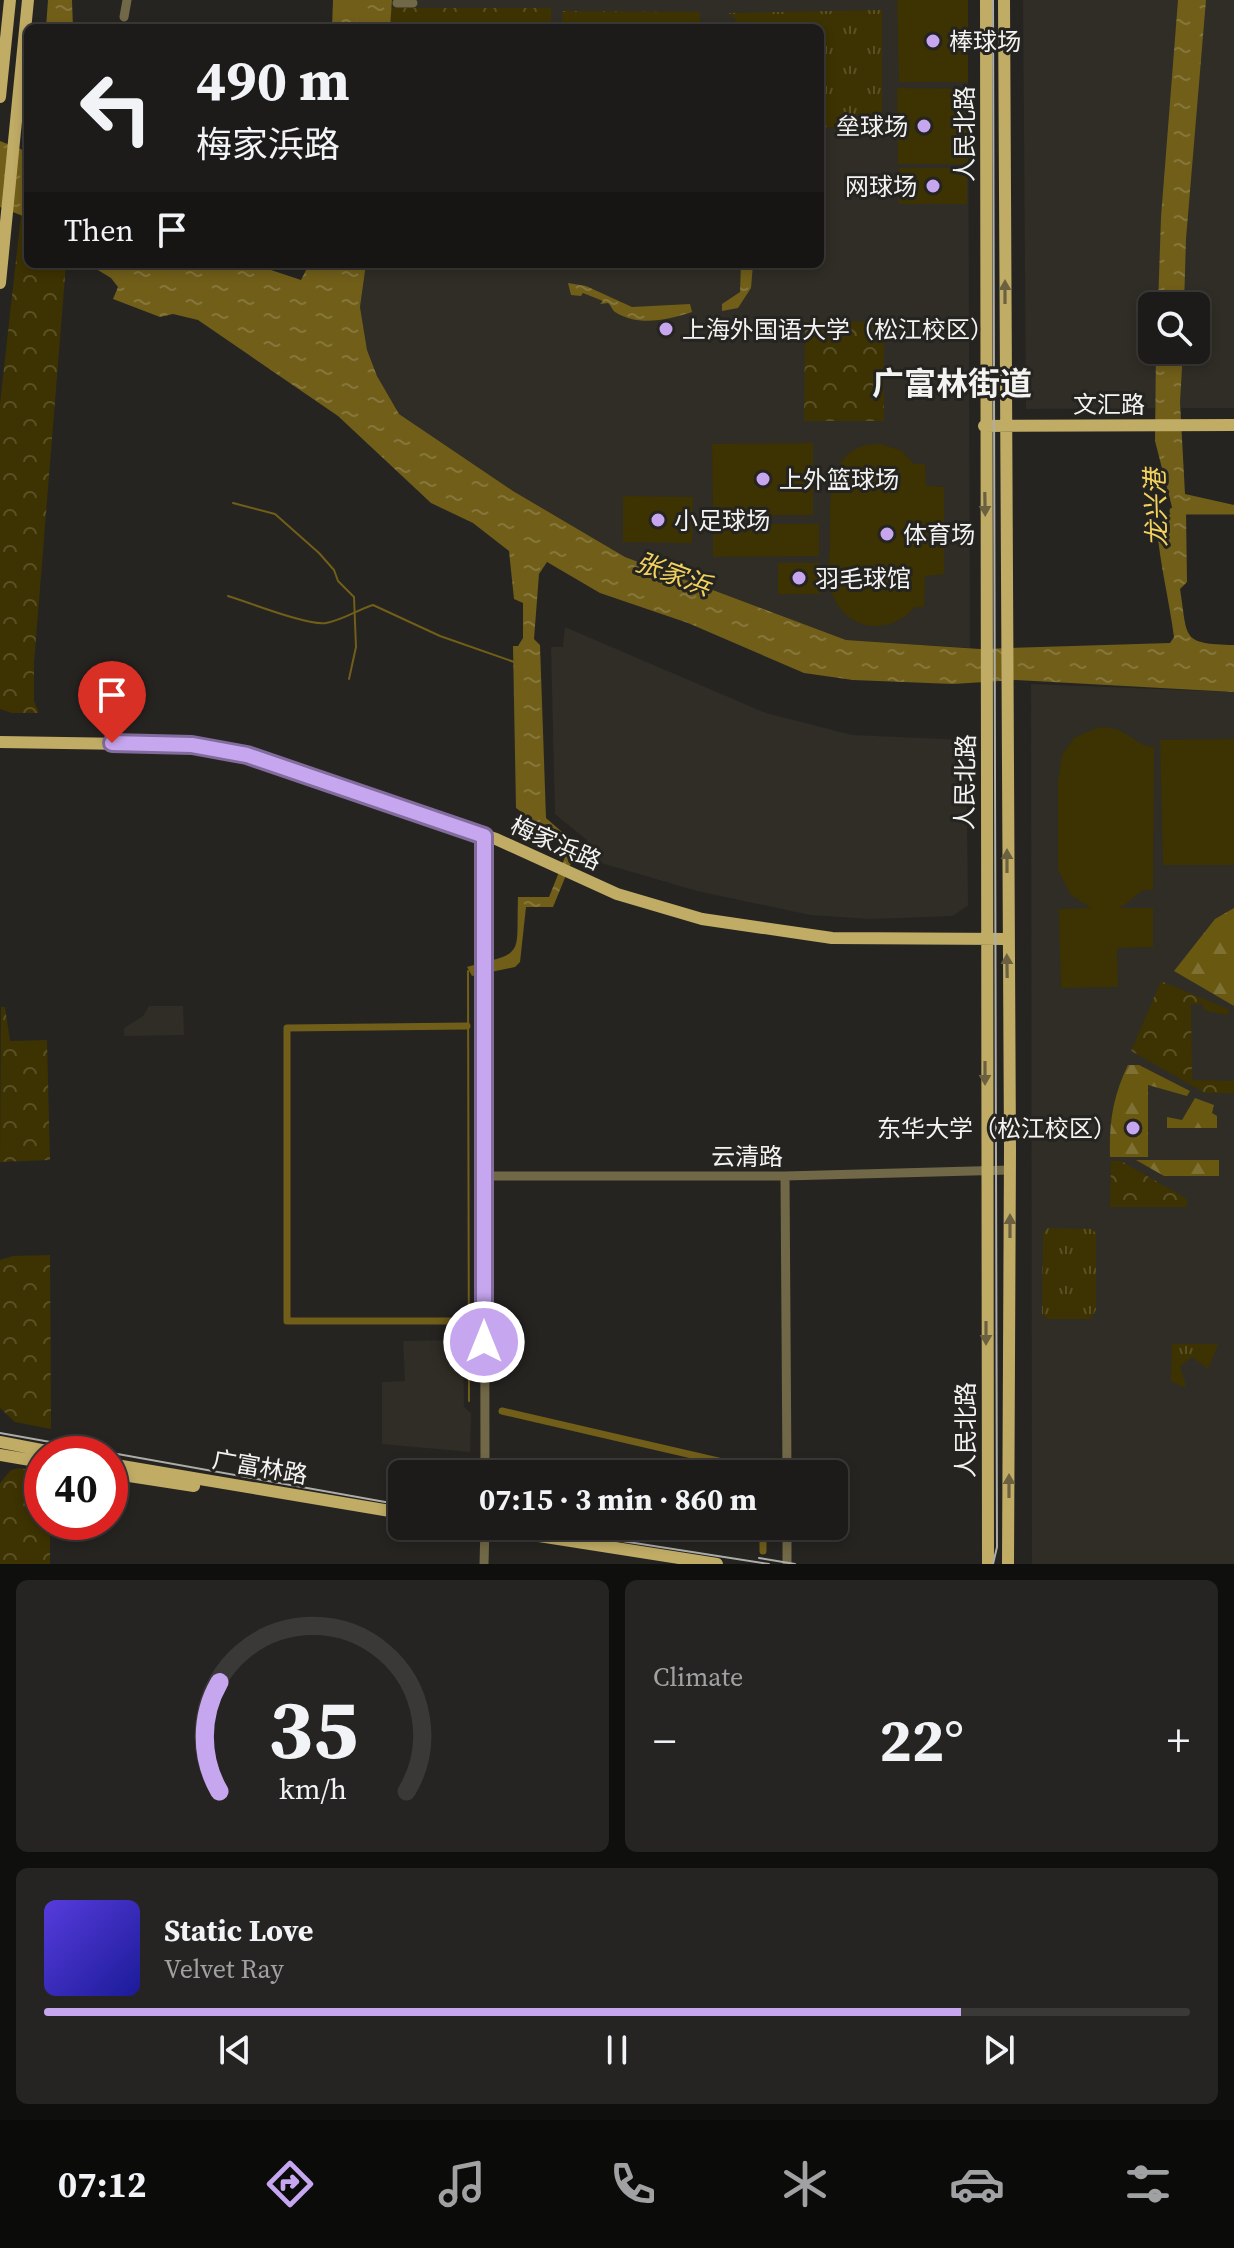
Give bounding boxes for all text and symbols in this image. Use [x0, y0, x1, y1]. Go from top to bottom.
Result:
place label: 棒球场 [949, 25, 1021, 58]
marker: 棒球场 [924, 32, 942, 50]
text: 490 m [196, 42, 350, 119]
icon: left [64, 56, 168, 160]
street label: 人民北路 [948, 86, 981, 182]
place label: 垒球场 [836, 110, 908, 143]
marker: 垒球场 [915, 117, 933, 135]
text: 梅家浜路 [196, 120, 340, 169]
place label: 网球场 [845, 170, 917, 203]
marker: 网球场 [924, 177, 942, 195]
icon: arrive [150, 208, 194, 252]
text: Then [64, 210, 134, 251]
one-way arrow [999, 279, 1011, 304]
map controls [1138, 292, 1210, 364]
button: search [1138, 292, 1210, 364]
place label: 上海外国语大学（松江校区） [682, 313, 994, 346]
marker: 上海外国语大学（松江校区） [657, 320, 675, 338]
district label: 广富林街道 [872, 362, 1032, 406]
street label: 文汇路 [1073, 388, 1145, 421]
place label: 上外篮球场 [779, 463, 899, 496]
water label: 龙兴港 [1137, 464, 1175, 548]
marker: 上外篮球场 [754, 470, 772, 488]
one-way arrow [979, 492, 992, 517]
place label: 小足球场 [674, 504, 770, 537]
marker: 小足球场 [649, 511, 667, 529]
place label: 体育场 [903, 518, 975, 551]
marker: 体育场 [878, 525, 896, 543]
water label: 张家浜 [630, 544, 718, 605]
place label: 羽毛球馆 [815, 562, 911, 595]
marker: 羽毛球馆 [790, 569, 808, 587]
pin [78, 661, 146, 743]
icon: arrive [90, 673, 134, 717]
street label: 人民北路 [948, 734, 982, 830]
street label: 梅家浜路 [505, 808, 607, 878]
one-way arrow [1001, 848, 1013, 873]
one-way arrow [1001, 953, 1013, 978]
one-way arrow [979, 1061, 991, 1086]
place label: 东华大学（松江校区） [877, 1112, 1117, 1145]
marker: 东华大学（松江校区） [1124, 1119, 1142, 1137]
street label: 云清路 [711, 1140, 783, 1173]
one-way arrow [1004, 1213, 1016, 1238]
position arrow [442, 1300, 526, 1384]
one-way arrow [980, 1321, 992, 1346]
street label: 人民北路 [949, 1382, 982, 1478]
speed limit sign: 40 [24, 1436, 128, 1540]
street label: 广富林路 [210, 1442, 310, 1492]
one-way arrow [1002, 1473, 1015, 1498]
text: 07:15 · 3 min · 860 m [479, 1479, 757, 1520]
text: Climate [653, 1659, 743, 1695]
text: 35 [267, 1672, 358, 1786]
text: 22° [879, 1699, 964, 1781]
text: − [653, 1710, 676, 1771]
text: + [1167, 1710, 1190, 1771]
text: km/h [278, 1769, 347, 1809]
text: Static Love [164, 1910, 313, 1951]
text: Velvet Ray [164, 1951, 284, 1987]
icon: previous [213, 2028, 257, 2072]
icon: pause [595, 2028, 639, 2072]
icon: next [977, 2028, 1021, 2072]
icon: directions [262, 2156, 318, 2212]
icon: music [434, 2156, 490, 2212]
icon: phone [605, 2156, 661, 2212]
icon: climate [777, 2156, 833, 2212]
icon: car [949, 2156, 1005, 2212]
icon: filters [1120, 2156, 1176, 2212]
text: 07:12 [58, 2160, 147, 2209]

